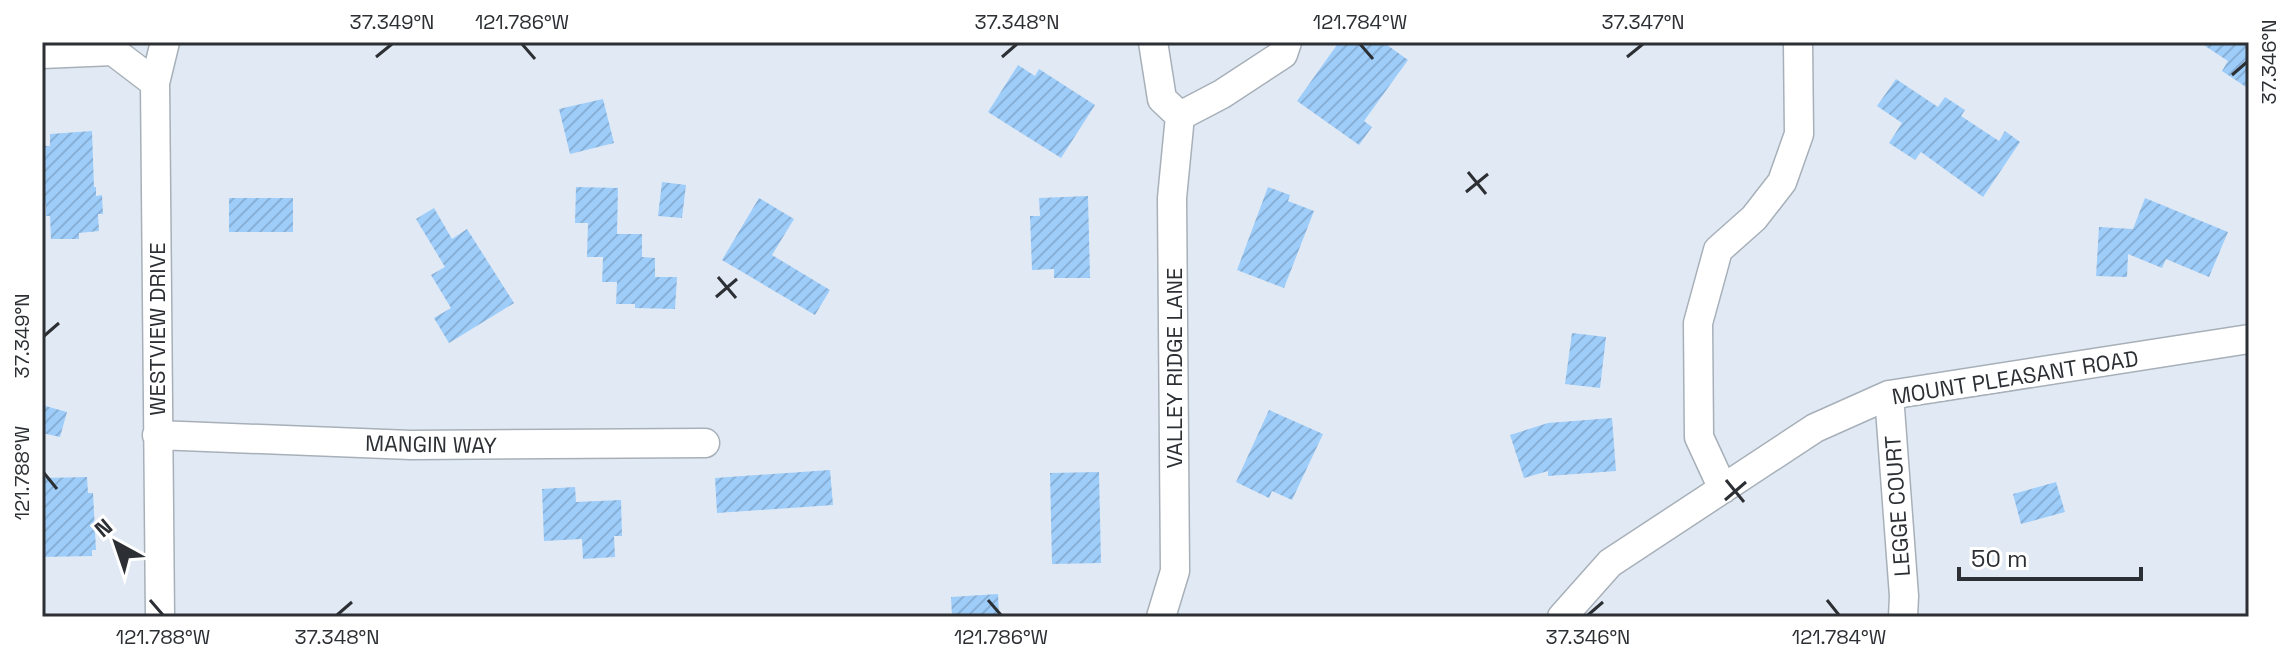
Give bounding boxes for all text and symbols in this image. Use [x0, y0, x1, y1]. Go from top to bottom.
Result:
text: 37.349°N [350, 9, 434, 35]
text: 121.786°W [475, 9, 569, 35]
text: 37.348°N [974, 9, 1060, 35]
text: 121.784°W [1313, 9, 1407, 35]
text: 37.347°N [1601, 9, 1685, 35]
text: 37.346°N [2256, 20, 2282, 104]
street label: WESTVIEW DRIVE [143, 242, 171, 416]
street label: VALLEY RIDGE LANE [1160, 268, 1188, 468]
text: 37.349°N [9, 294, 35, 378]
street label: MOUNT PLEASANT ROAD [1890, 344, 2140, 410]
text: 121.788°W [9, 426, 35, 520]
street label: MANGIN WAY [365, 429, 498, 459]
street label: LEGGE COURT [1878, 434, 1916, 578]
north arrow [76, 503, 156, 583]
text: N [88, 512, 118, 543]
scale bar [1959, 531, 2141, 581]
text: 50 m [1971, 543, 2028, 574]
text: 121.788°W [116, 624, 210, 650]
text: 37.348°N [294, 624, 380, 650]
text: 121.786°W [954, 624, 1048, 650]
text: 37.346°N [1546, 624, 1630, 650]
text: 121.784°W [1792, 624, 1886, 650]

